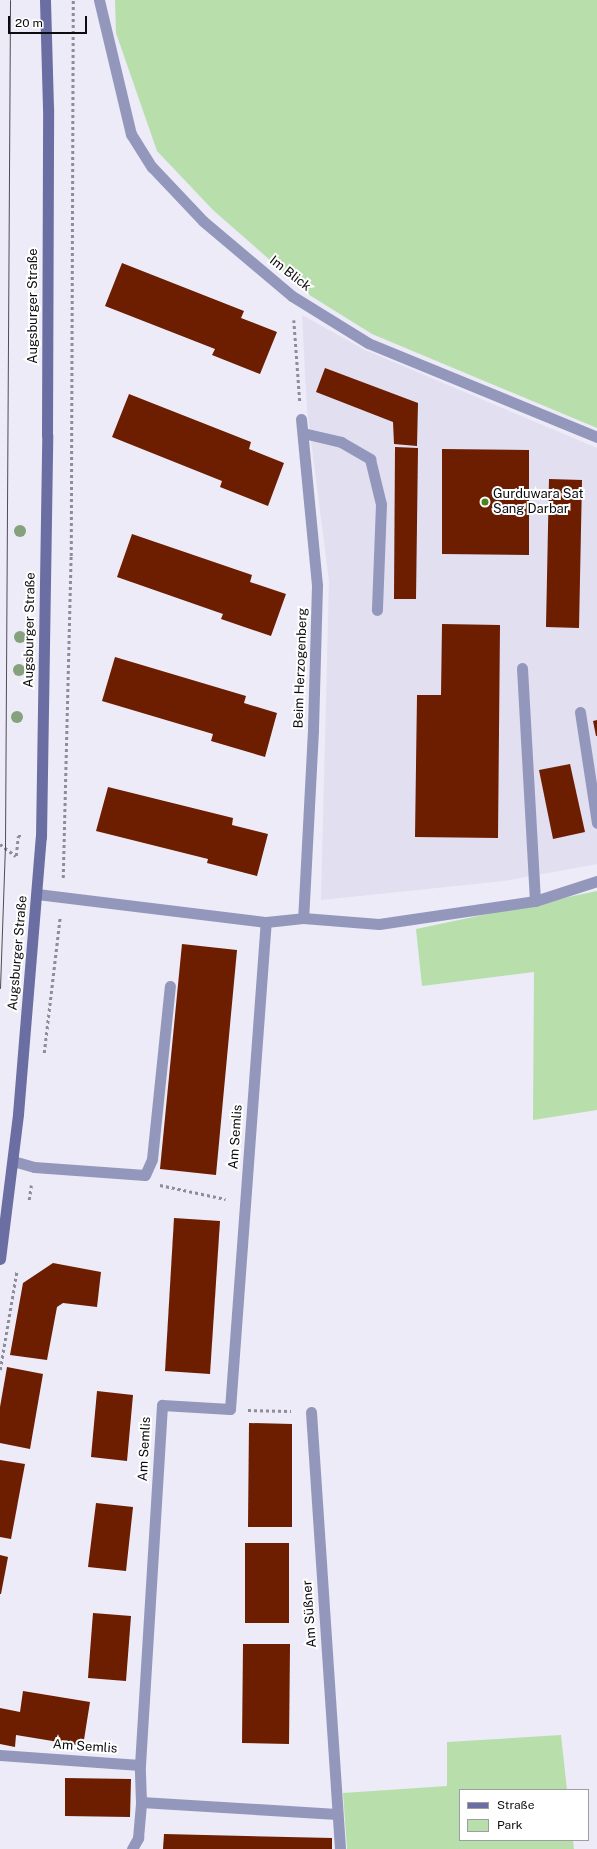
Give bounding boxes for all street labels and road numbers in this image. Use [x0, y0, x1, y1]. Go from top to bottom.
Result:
street label: Augsburger Straße [25, 248, 41, 364]
street label: Im Blick [266, 253, 314, 295]
street label: Augsburger Straße [21, 572, 39, 688]
street label: Beim Herzogenberg [291, 607, 311, 729]
street label: Augsburger Straße [5, 895, 31, 1011]
street label: Am Semlis [226, 1104, 246, 1170]
street label: Am Semlis [136, 1416, 154, 1482]
street label: Am Süßner [300, 1580, 320, 1648]
street label: Am Semlis [52, 1737, 118, 1757]

